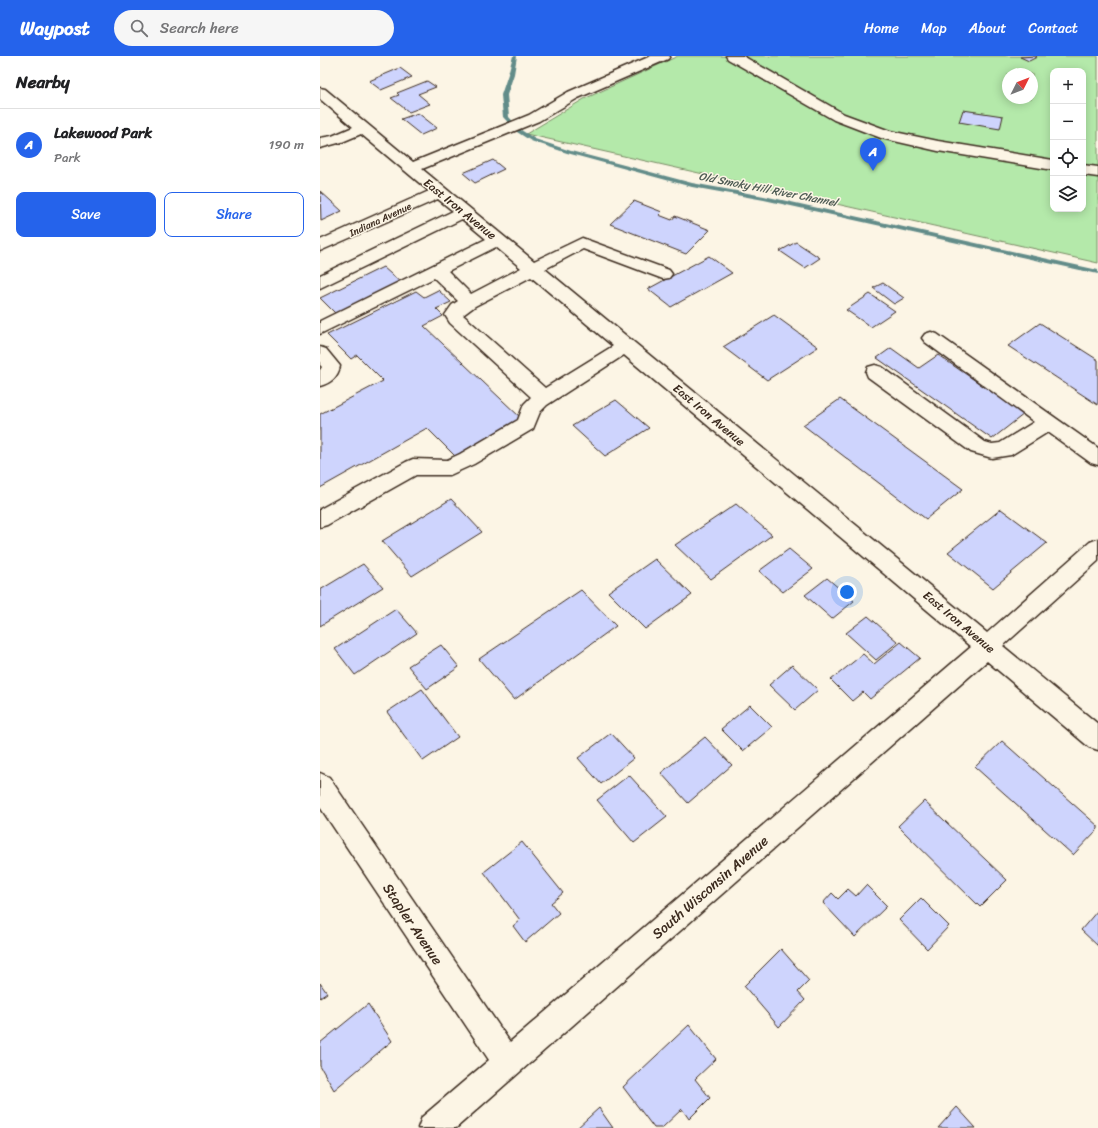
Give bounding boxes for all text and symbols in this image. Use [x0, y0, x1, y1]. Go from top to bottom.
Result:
search box [114, 10, 394, 46]
text: Waypost [20, 12, 90, 45]
text: Search here [160, 15, 239, 41]
text: Home [864, 16, 899, 41]
text: Map [921, 16, 947, 41]
text: About [969, 16, 1006, 41]
text: Contact [1028, 16, 1078, 41]
icon: search [128, 17, 150, 39]
text: Nearby [16, 67, 70, 97]
north arrow [1002, 68, 1038, 104]
map controls [1050, 68, 1086, 212]
button: + [1050, 68, 1086, 104]
button: − [1050, 104, 1086, 140]
text: Lakewood Park [54, 120, 152, 146]
text: A [25, 133, 33, 156]
text: 190 m [269, 133, 304, 156]
pin: A [860, 138, 886, 171]
button: locate [1050, 140, 1086, 176]
text: Park [54, 146, 81, 169]
water label: Old Smoky Hill River Channel [697, 167, 841, 213]
street label: East Iron Avenue [418, 172, 502, 246]
button: layers [1050, 176, 1086, 212]
button: Save [16, 192, 156, 237]
button: Share [164, 192, 304, 237]
street label: Indiana Avenue [345, 197, 415, 243]
street label: East Iron Avenue [668, 378, 750, 452]
your location [837, 582, 857, 602]
street label: East Iron Avenue [918, 585, 1000, 659]
street label: South Wisconsin Avenue [646, 829, 774, 945]
street label: Stapler Avenue [376, 878, 449, 970]

